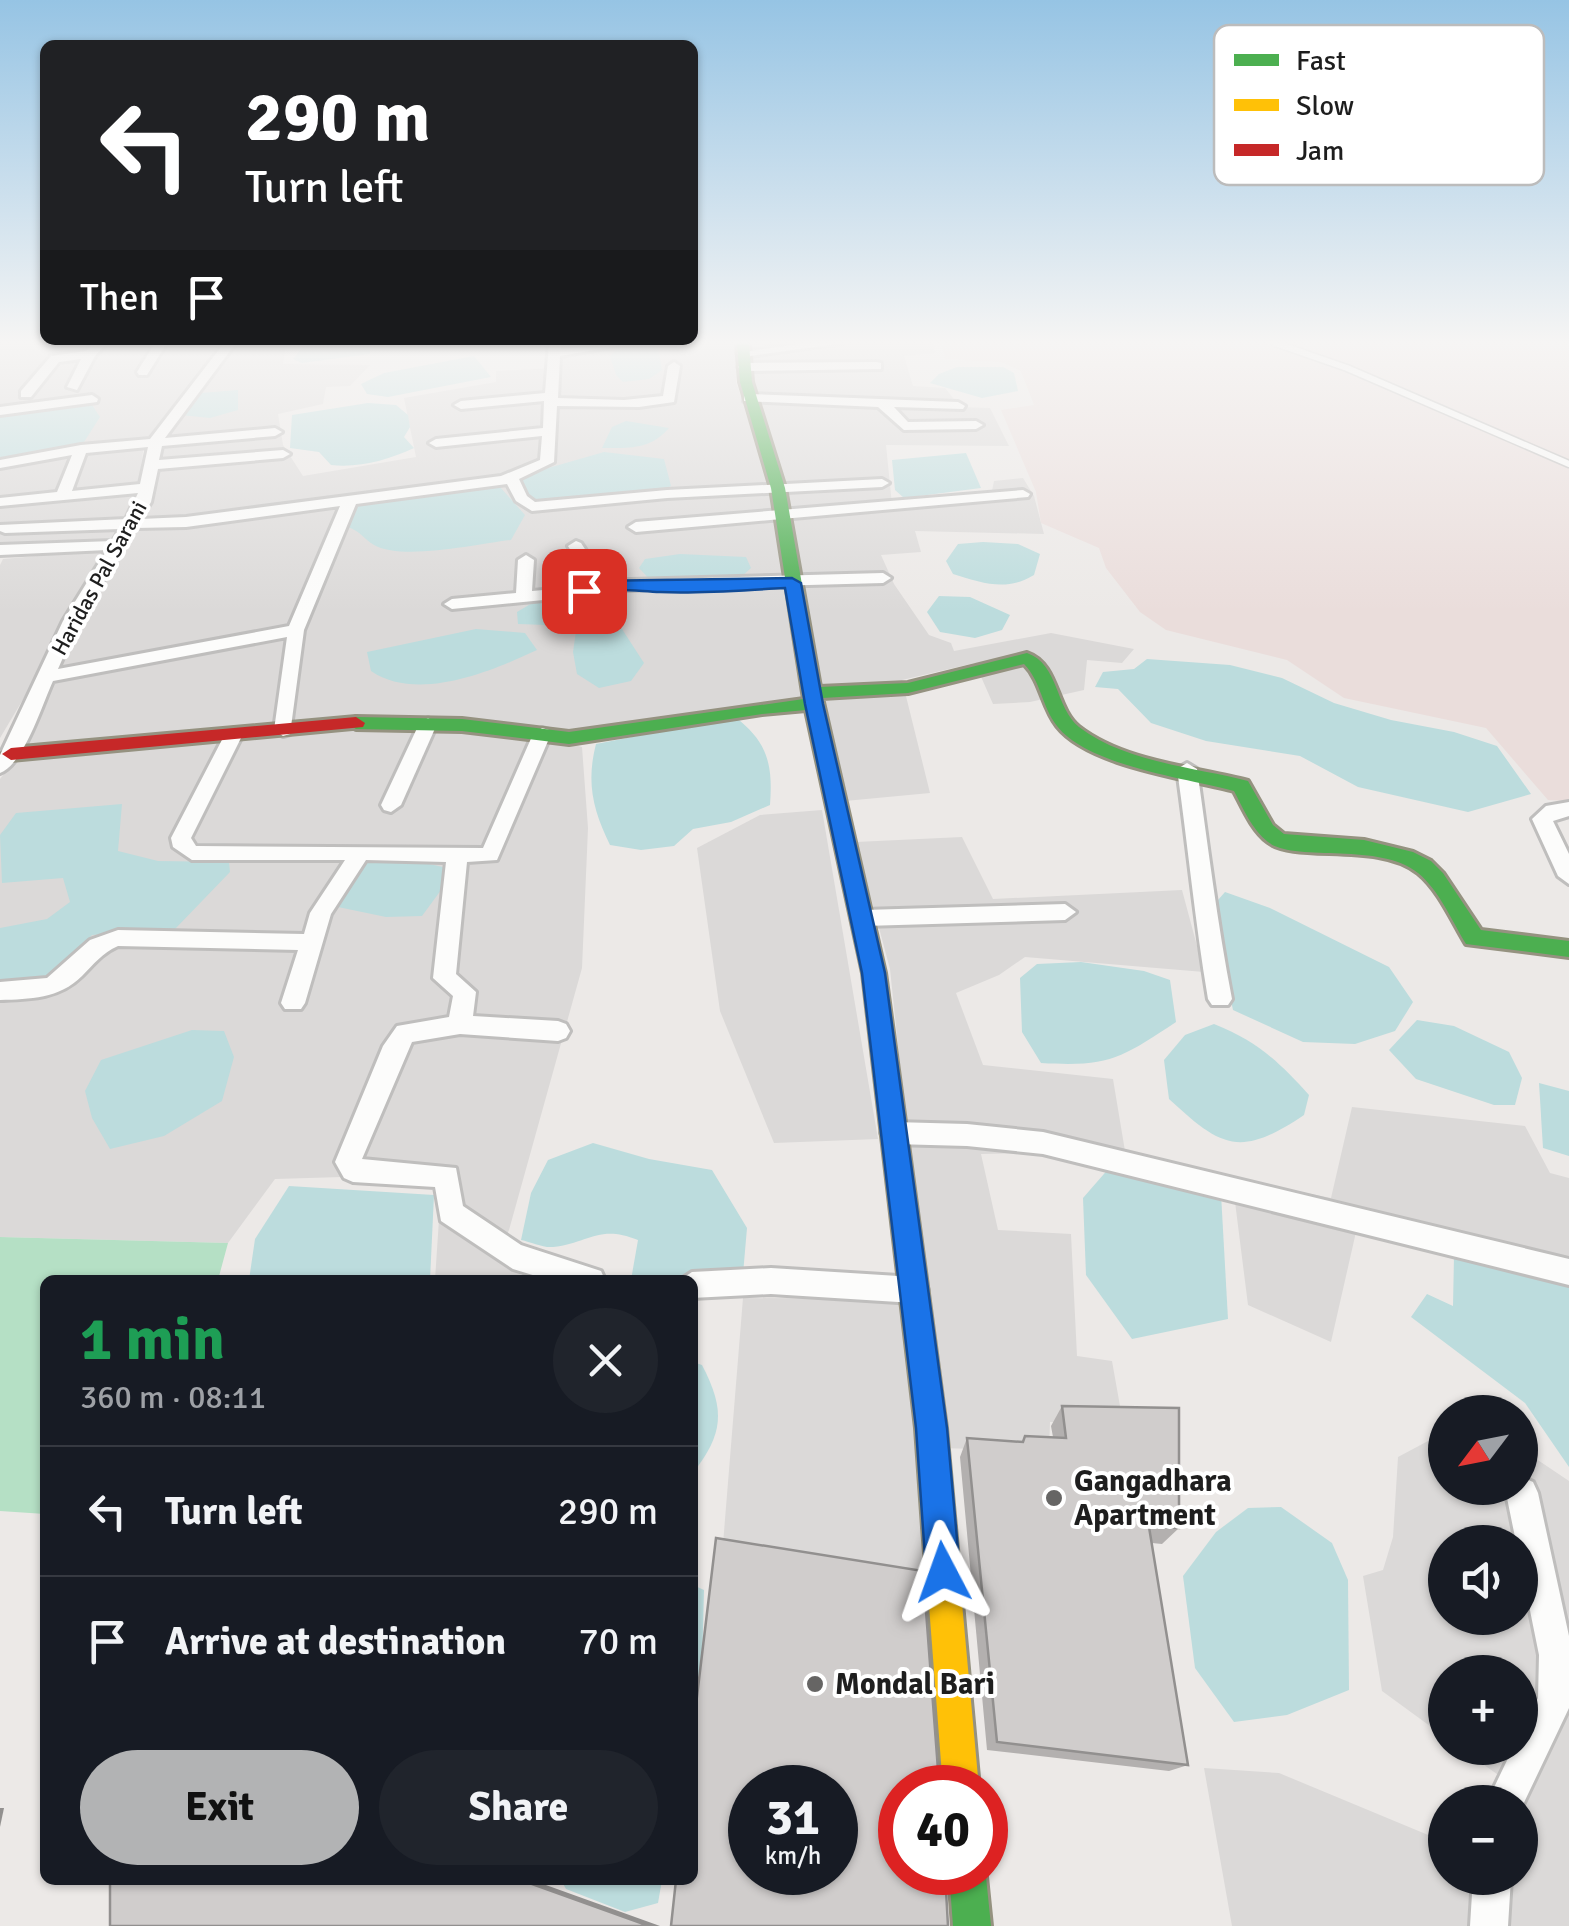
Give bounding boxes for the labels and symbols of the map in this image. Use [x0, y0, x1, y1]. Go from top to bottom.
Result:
legend [1214, 25, 1544, 185]
text: Fast [1296, 44, 1346, 78]
text: Slow [1296, 89, 1354, 123]
text: Jam [1296, 134, 1344, 168]
street label: Haridas Pal Sarani [45, 496, 153, 660]
pin [542, 549, 627, 634]
north arrow [1428, 1395, 1538, 1505]
place label: Gangadhara Apartment [1074, 1463, 1232, 1534]
marker: Gangadhara Apartment [1043, 1487, 1065, 1509]
position arrow [891, 1520, 995, 1624]
place label: Mondal Bari [835, 1666, 995, 1703]
marker: Mondal Bari [804, 1673, 826, 1695]
speed limit sign: 40 [878, 1765, 1008, 1895]

